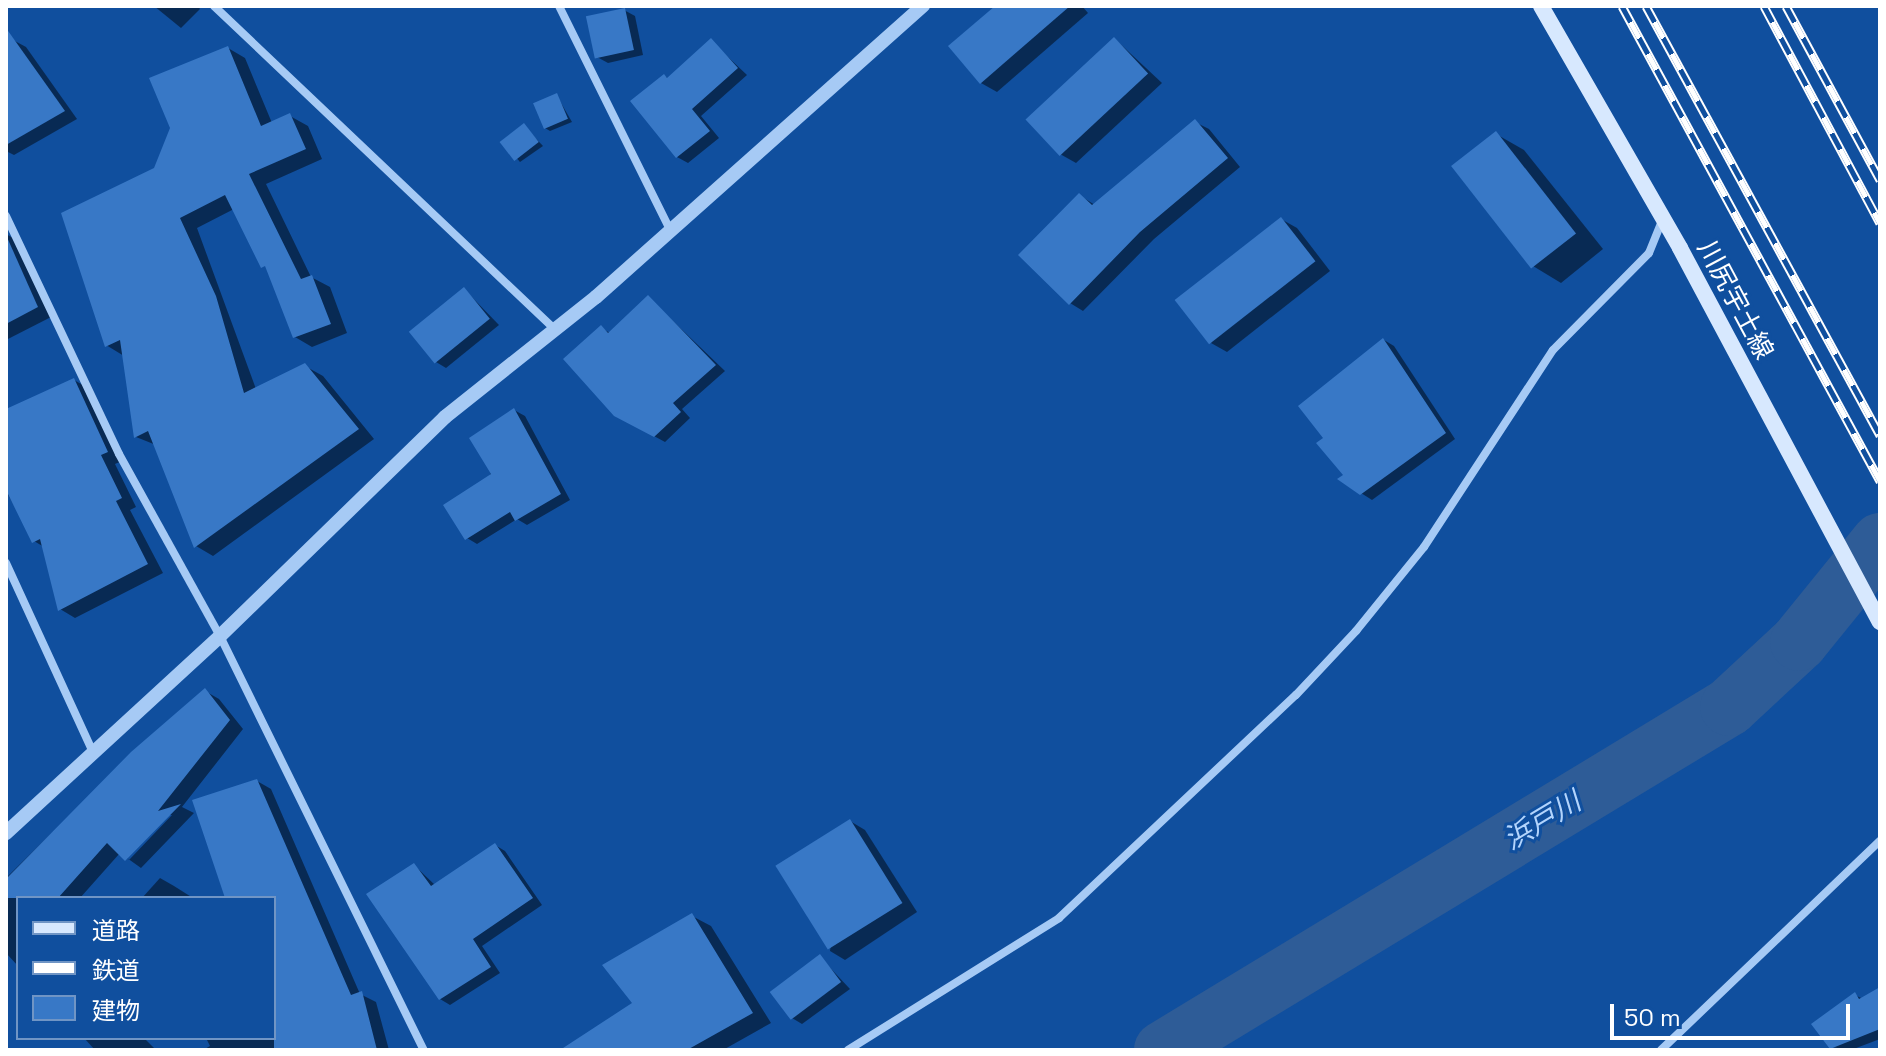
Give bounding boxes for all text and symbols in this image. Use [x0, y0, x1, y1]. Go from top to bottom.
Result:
street label: 川尻宇土線 [1691, 235, 1779, 365]
water label: 浜戸川 [1497, 784, 1587, 856]
legend [16, 896, 276, 1040]
text: 道路 [92, 915, 140, 946]
text: 鉄道 [92, 955, 140, 986]
scale bar [1614, 988, 1854, 1038]
text: 建物 [92, 995, 140, 1026]
text: 50 m [1624, 1002, 1681, 1033]

